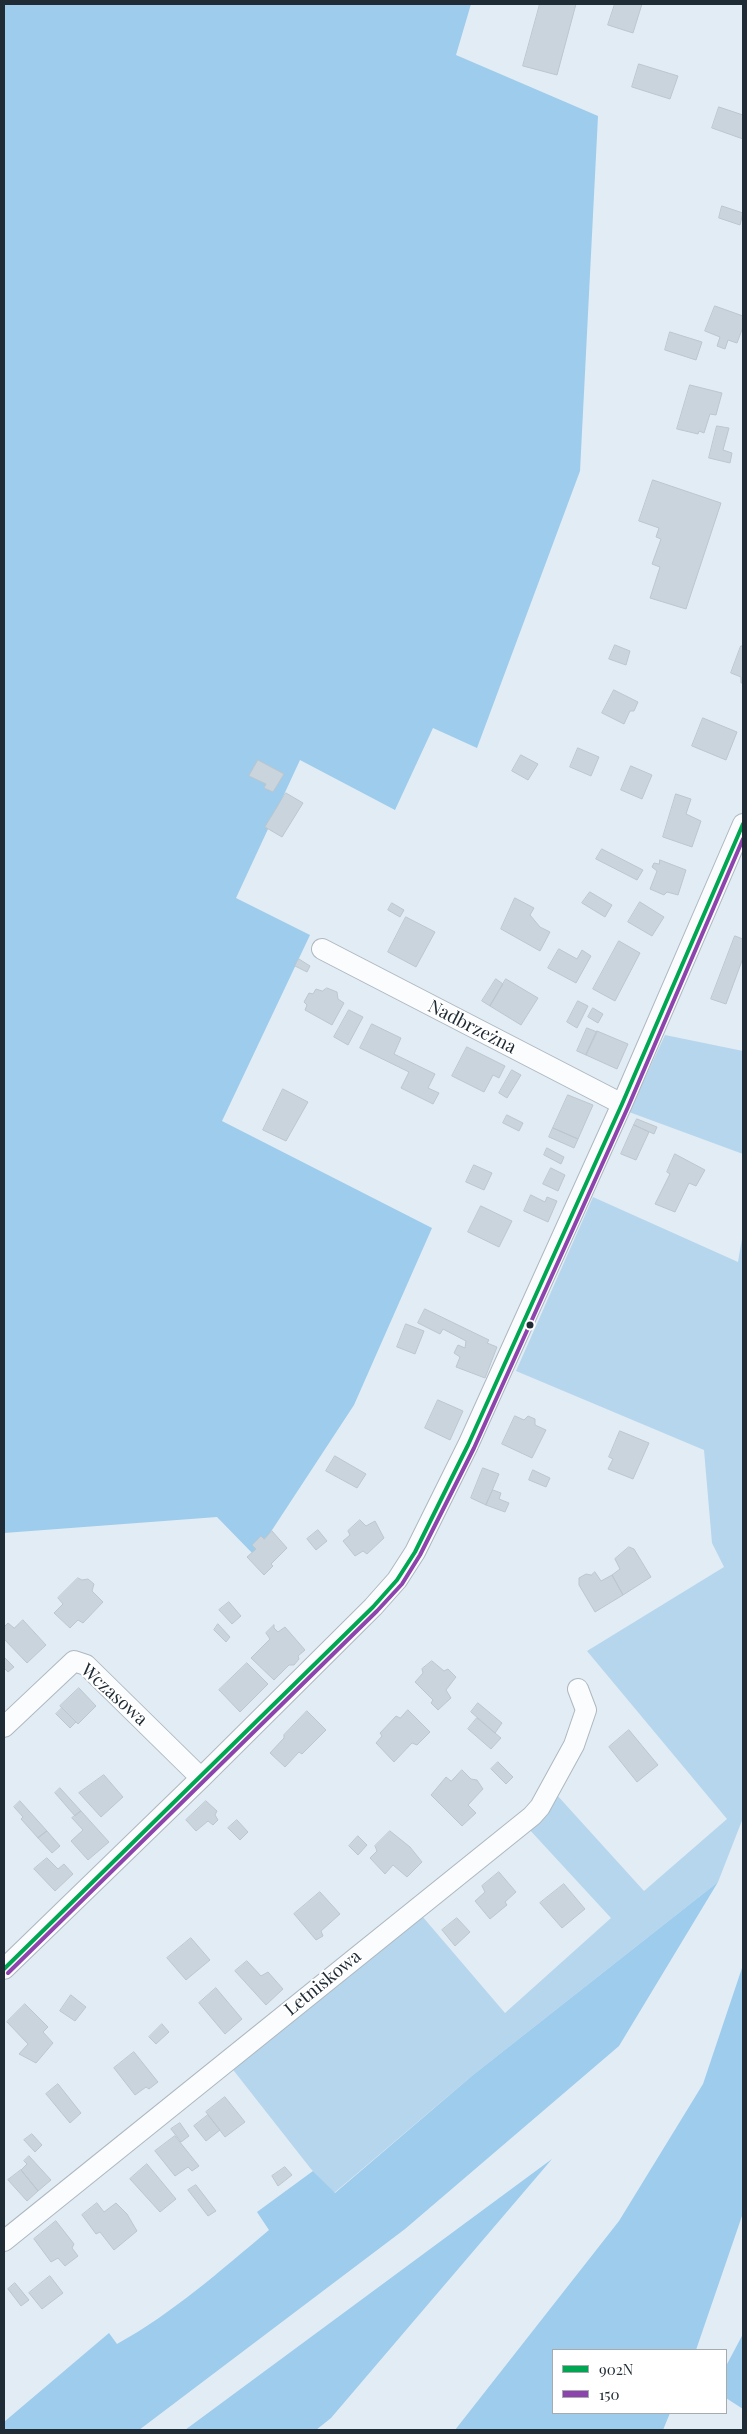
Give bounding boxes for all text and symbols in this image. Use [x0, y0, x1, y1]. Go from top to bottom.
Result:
street label: Nadbrzeżna [424, 996, 520, 1058]
unlabelled marker [525, 1320, 535, 1330]
street label: Wczasowa [76, 1660, 152, 1730]
street label: Letniskowa [280, 1946, 366, 2020]
legend [552, 2349, 727, 2414]
text: 902N [599, 2359, 633, 2379]
text: 150 [599, 2384, 620, 2404]

